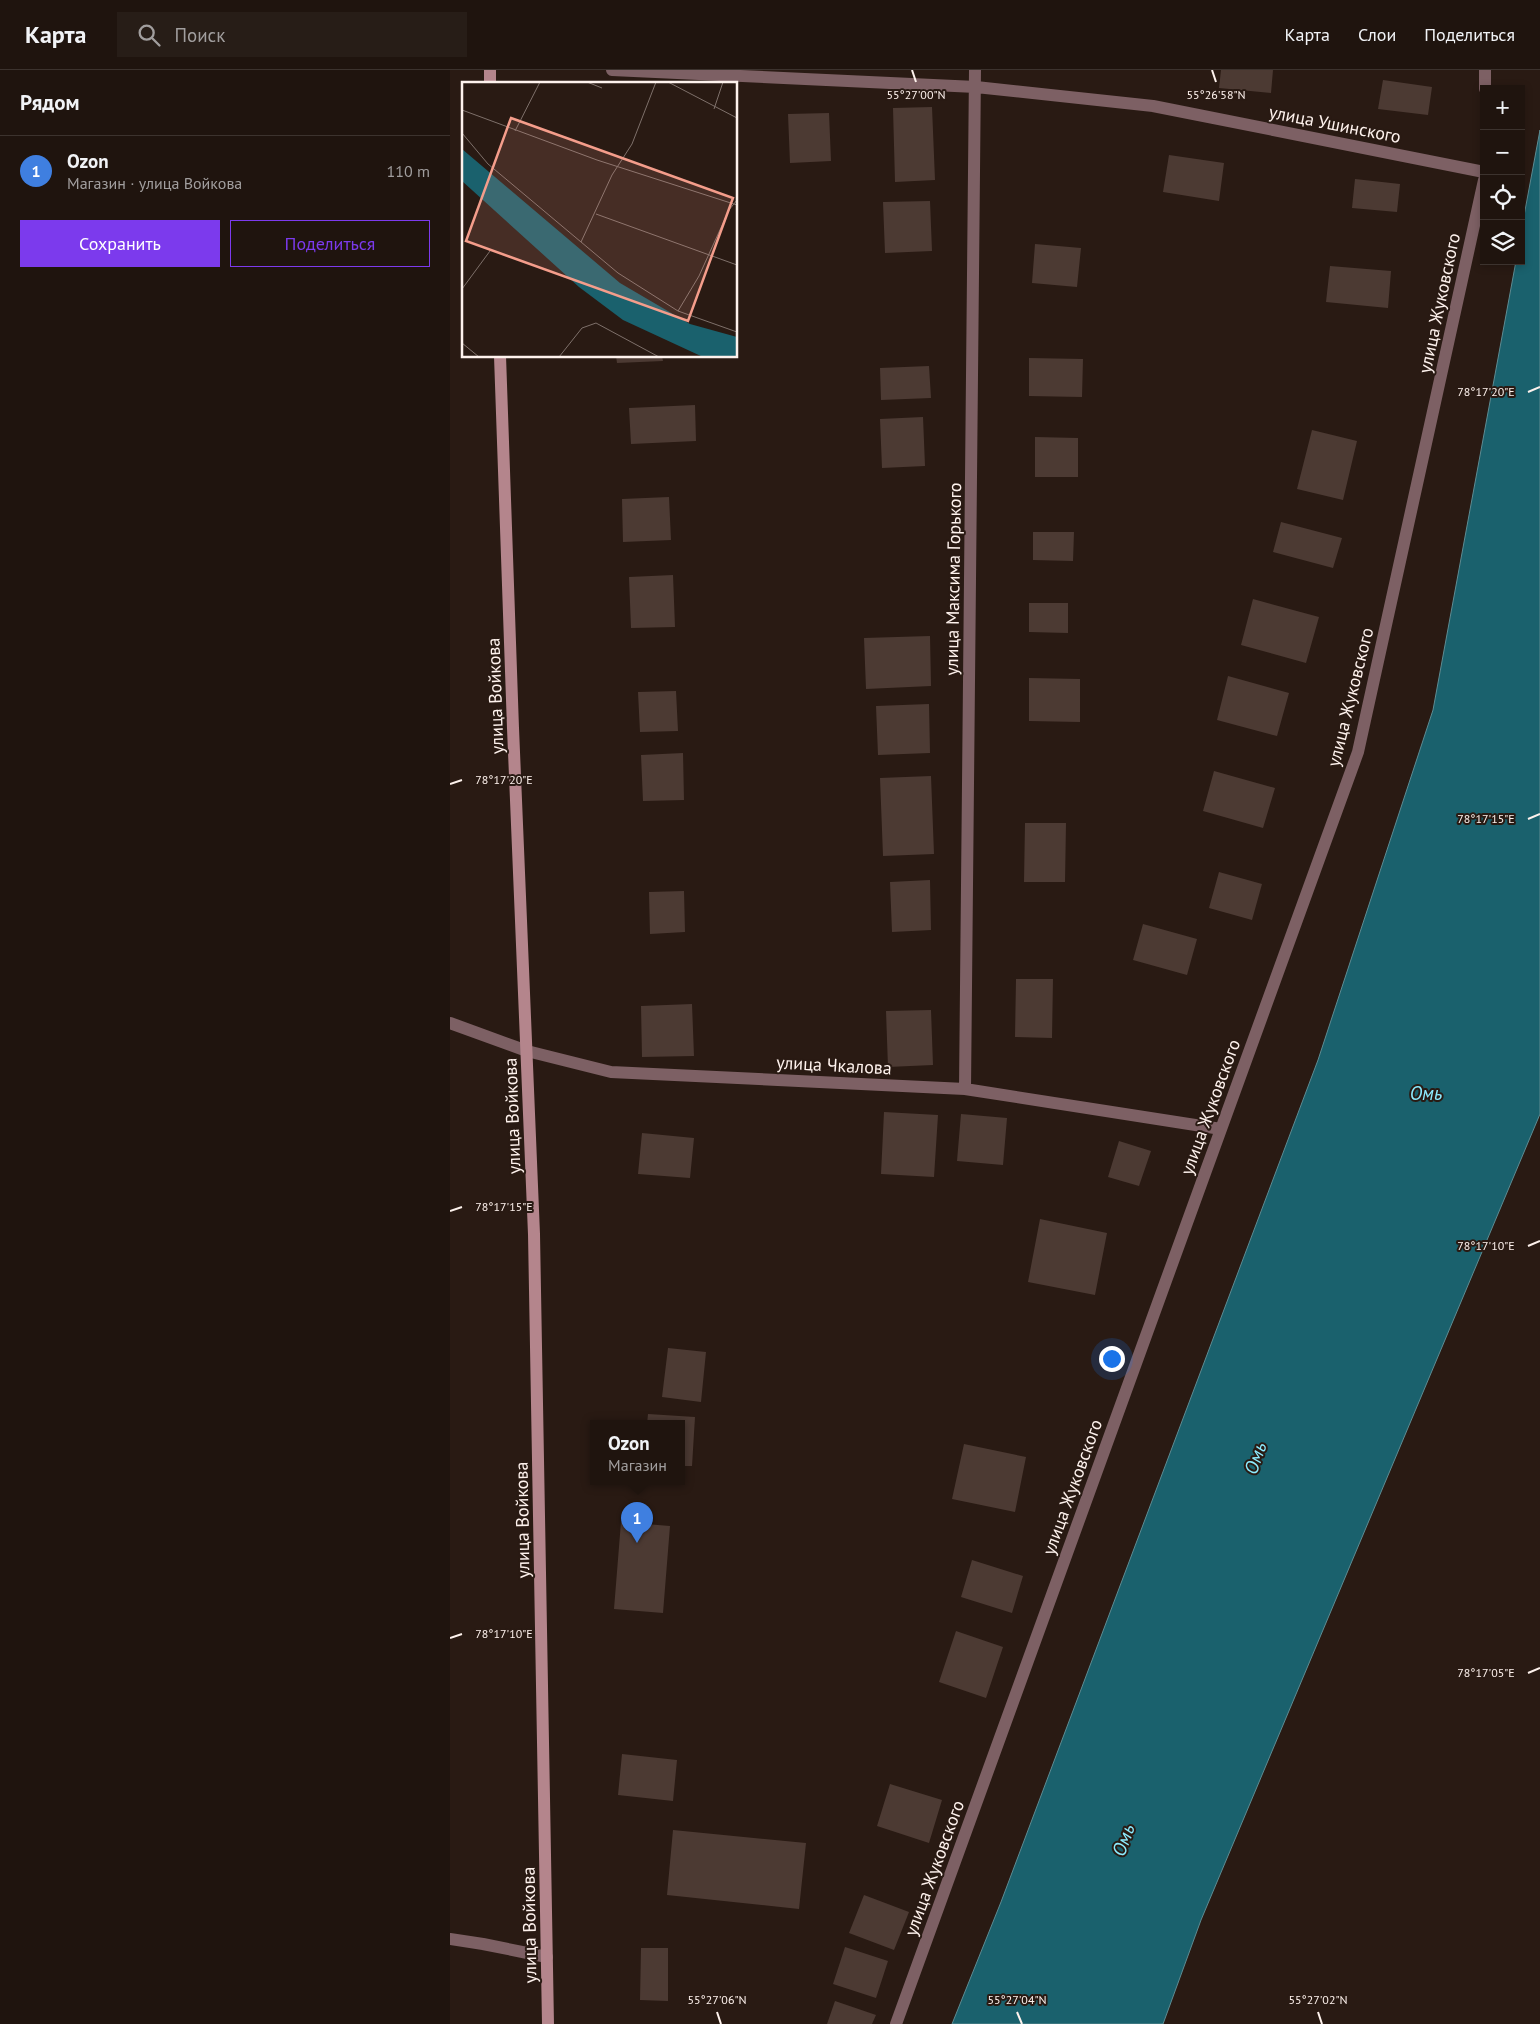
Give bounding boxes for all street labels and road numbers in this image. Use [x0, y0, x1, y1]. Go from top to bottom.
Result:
street label: улица Ушинского [1267, 100, 1403, 148]
street label: улица Жуковского [1413, 231, 1465, 375]
street label: улица Максима Горького [940, 482, 966, 676]
street label: улица Жуковского [1322, 625, 1378, 769]
street label: улица Войкова [481, 637, 509, 755]
street label: улица Жуковского [1175, 1036, 1245, 1178]
street label: улица Чкалова [776, 1050, 892, 1080]
street label: улица Войкова [498, 1057, 526, 1175]
street label: улица Жуковского [1037, 1416, 1107, 1558]
street label: улица Войкова [509, 1462, 535, 1578]
street label: улица Жуковского [899, 1797, 969, 1939]
street label: улица Войкова [516, 1867, 542, 1983]

